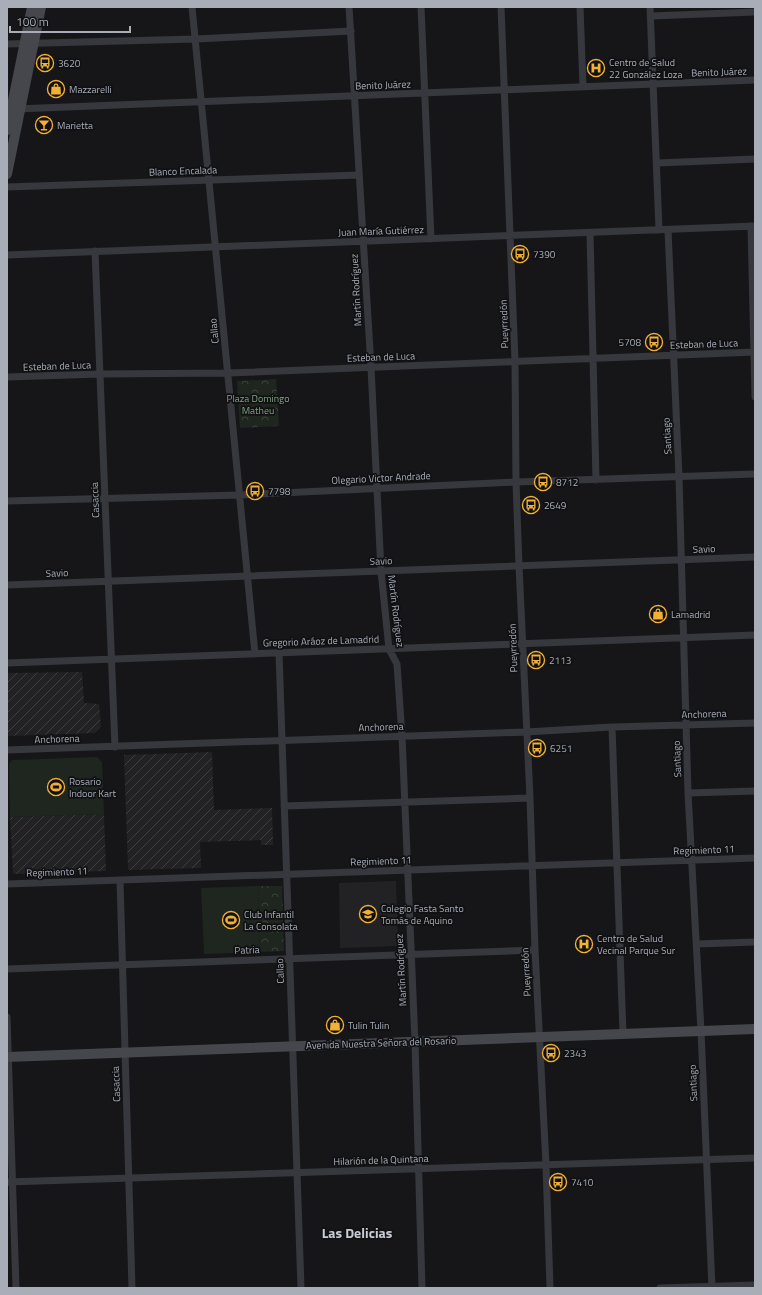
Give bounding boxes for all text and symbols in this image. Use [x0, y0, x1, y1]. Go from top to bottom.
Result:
scale bar [10, 8, 130, 34]
text: 100 m [16, 12, 49, 31]
bus stop icon: 3620 [35, 53, 55, 73]
place label: Centro de Salud 22 González Loza [609, 55, 682, 82]
place label: 3620 [58, 56, 81, 71]
hospital icon: Centro de Salud 22 González Loza [586, 58, 606, 78]
street label: Benito Juárez [691, 64, 748, 80]
street label: Benito Juárez [355, 77, 412, 93]
shop icon: Mazzarelli [46, 79, 66, 99]
place label: Mazzarelli [69, 82, 112, 97]
bar icon: Marietta [34, 115, 54, 135]
place label: Marietta [57, 118, 93, 133]
street label: Blanco Encalada [148, 162, 218, 180]
street label: Juan María Gutiérrez [338, 222, 425, 240]
bus stop icon: 7390 [510, 244, 530, 264]
place label: 7390 [533, 247, 556, 262]
street label: Martín Rodríguez [347, 253, 365, 327]
street label: Pueyrredón [496, 299, 512, 349]
street label: Callao [205, 318, 223, 344]
bus stop icon: 5708 [644, 332, 664, 352]
place label: 5708 [619, 335, 641, 350]
street label: Esteban de Luca [669, 335, 739, 353]
street label: Esteban de Luca [346, 348, 416, 366]
street label: Esteban de Luca [22, 357, 92, 375]
park label: Plaza Domingo Matheu [226, 391, 290, 418]
street label: Santiago [659, 417, 675, 455]
street label: Olegario Victor Andrade [331, 468, 431, 488]
bus stop icon: 8712 [533, 472, 553, 492]
place label: 8712 [556, 475, 578, 490]
bus stop icon: 7798 [245, 481, 265, 501]
street label: Casaccia [87, 482, 103, 518]
place label: 7798 [268, 484, 291, 499]
bus stop icon: 2649 [521, 495, 541, 515]
place label: 2649 [544, 498, 567, 513]
street label: Savio [692, 541, 716, 557]
street label: Savio [369, 553, 393, 569]
street label: Savio [45, 565, 69, 581]
street label: Martín Rodríguez [384, 574, 408, 648]
shop icon: Lamadrid [648, 604, 668, 624]
place label: Lamadrid [671, 607, 710, 622]
street label: Pueyrredón [505, 623, 521, 673]
street label: Gregorio Aráoz de Lamadrid [263, 631, 379, 651]
bus stop icon: 2113 [526, 650, 546, 670]
place label: 2113 [549, 653, 571, 668]
street label: Anchorena [681, 706, 727, 722]
street label: Anchorena [358, 719, 404, 735]
street label: Anchorena [34, 731, 80, 747]
bus stop icon: 6251 [527, 738, 547, 758]
street label: Santiago [669, 740, 685, 778]
place label: 6251 [550, 741, 572, 756]
place label: Rosario Indoor Kart [69, 774, 116, 801]
sports icon: Rosario Indoor Kart [46, 777, 66, 797]
street label: Regimiento 11 [673, 841, 735, 859]
street label: Regimiento 11 [350, 852, 412, 870]
street label: Regimiento 11 [26, 863, 88, 881]
place label: Colegio Fasta Santo Tomás de Aquino [381, 901, 464, 928]
school or university icon: Colegio Fasta Santo Tomás de Aquino [358, 904, 378, 924]
place label: Club Infantil La Consolata [244, 907, 298, 934]
sports icon: Club Infantil La Consolata [221, 910, 241, 930]
place label: Centro de Salud Vecinal Parque Sur [597, 931, 676, 958]
street label: Martín Rodríguez [392, 933, 410, 1007]
hospital icon: Centro de Salud Vecinal Parque Sur [574, 934, 594, 954]
street label: Patria [234, 942, 260, 958]
street label: Pueyrredón [517, 947, 535, 997]
street label: Callao [272, 958, 288, 984]
shop icon: Tulin Tulin [325, 1015, 345, 1035]
place label: Tulin Tulin [348, 1018, 389, 1033]
street label: Avenida Nuestra Señora del Rosario [306, 1033, 456, 1053]
bus stop icon: 2343 [541, 1043, 561, 1063]
place label: 2343 [564, 1046, 586, 1061]
street label: Santiago [685, 1064, 701, 1102]
street label: Casaccia [108, 1066, 124, 1102]
street label: Hilarión de la Quintana [333, 1151, 429, 1169]
bus stop icon: 7410 [548, 1172, 568, 1192]
place label: 7410 [571, 1175, 594, 1190]
district label: Las Delicias [322, 1222, 393, 1243]

